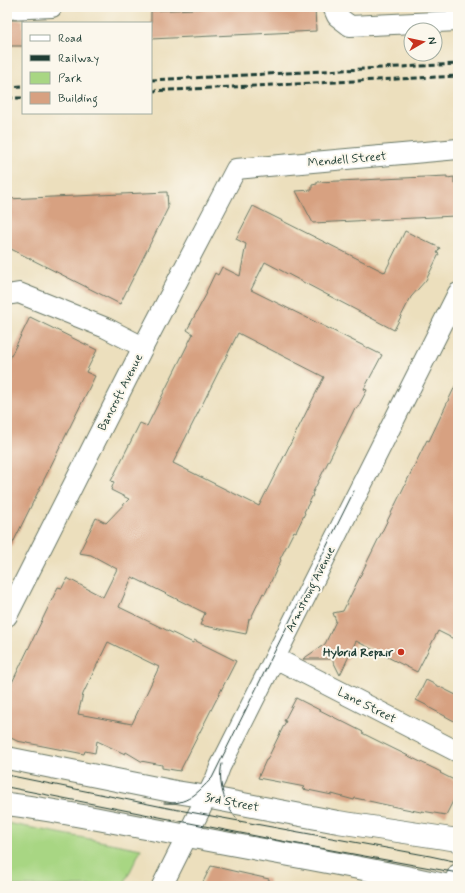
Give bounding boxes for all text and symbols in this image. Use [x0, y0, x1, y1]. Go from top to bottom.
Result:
legend [22, 22, 152, 114]
north arrow [403, 22, 443, 62]
text: Road [58, 31, 82, 47]
text: N [424, 36, 439, 45]
text: Railway [58, 51, 100, 67]
text: Park [58, 71, 82, 87]
text: Building [58, 91, 98, 108]
street label: Mendell Street [307, 149, 387, 171]
street label: Bancroft Avenue [95, 351, 147, 434]
street label: Armstrong Avenue [282, 544, 340, 635]
place label: Hybrid Repair [323, 645, 394, 661]
marker: Hybrid Repair [396, 647, 406, 657]
street label: Lane Street [334, 684, 399, 728]
street label: 3rd Street [204, 790, 260, 816]

